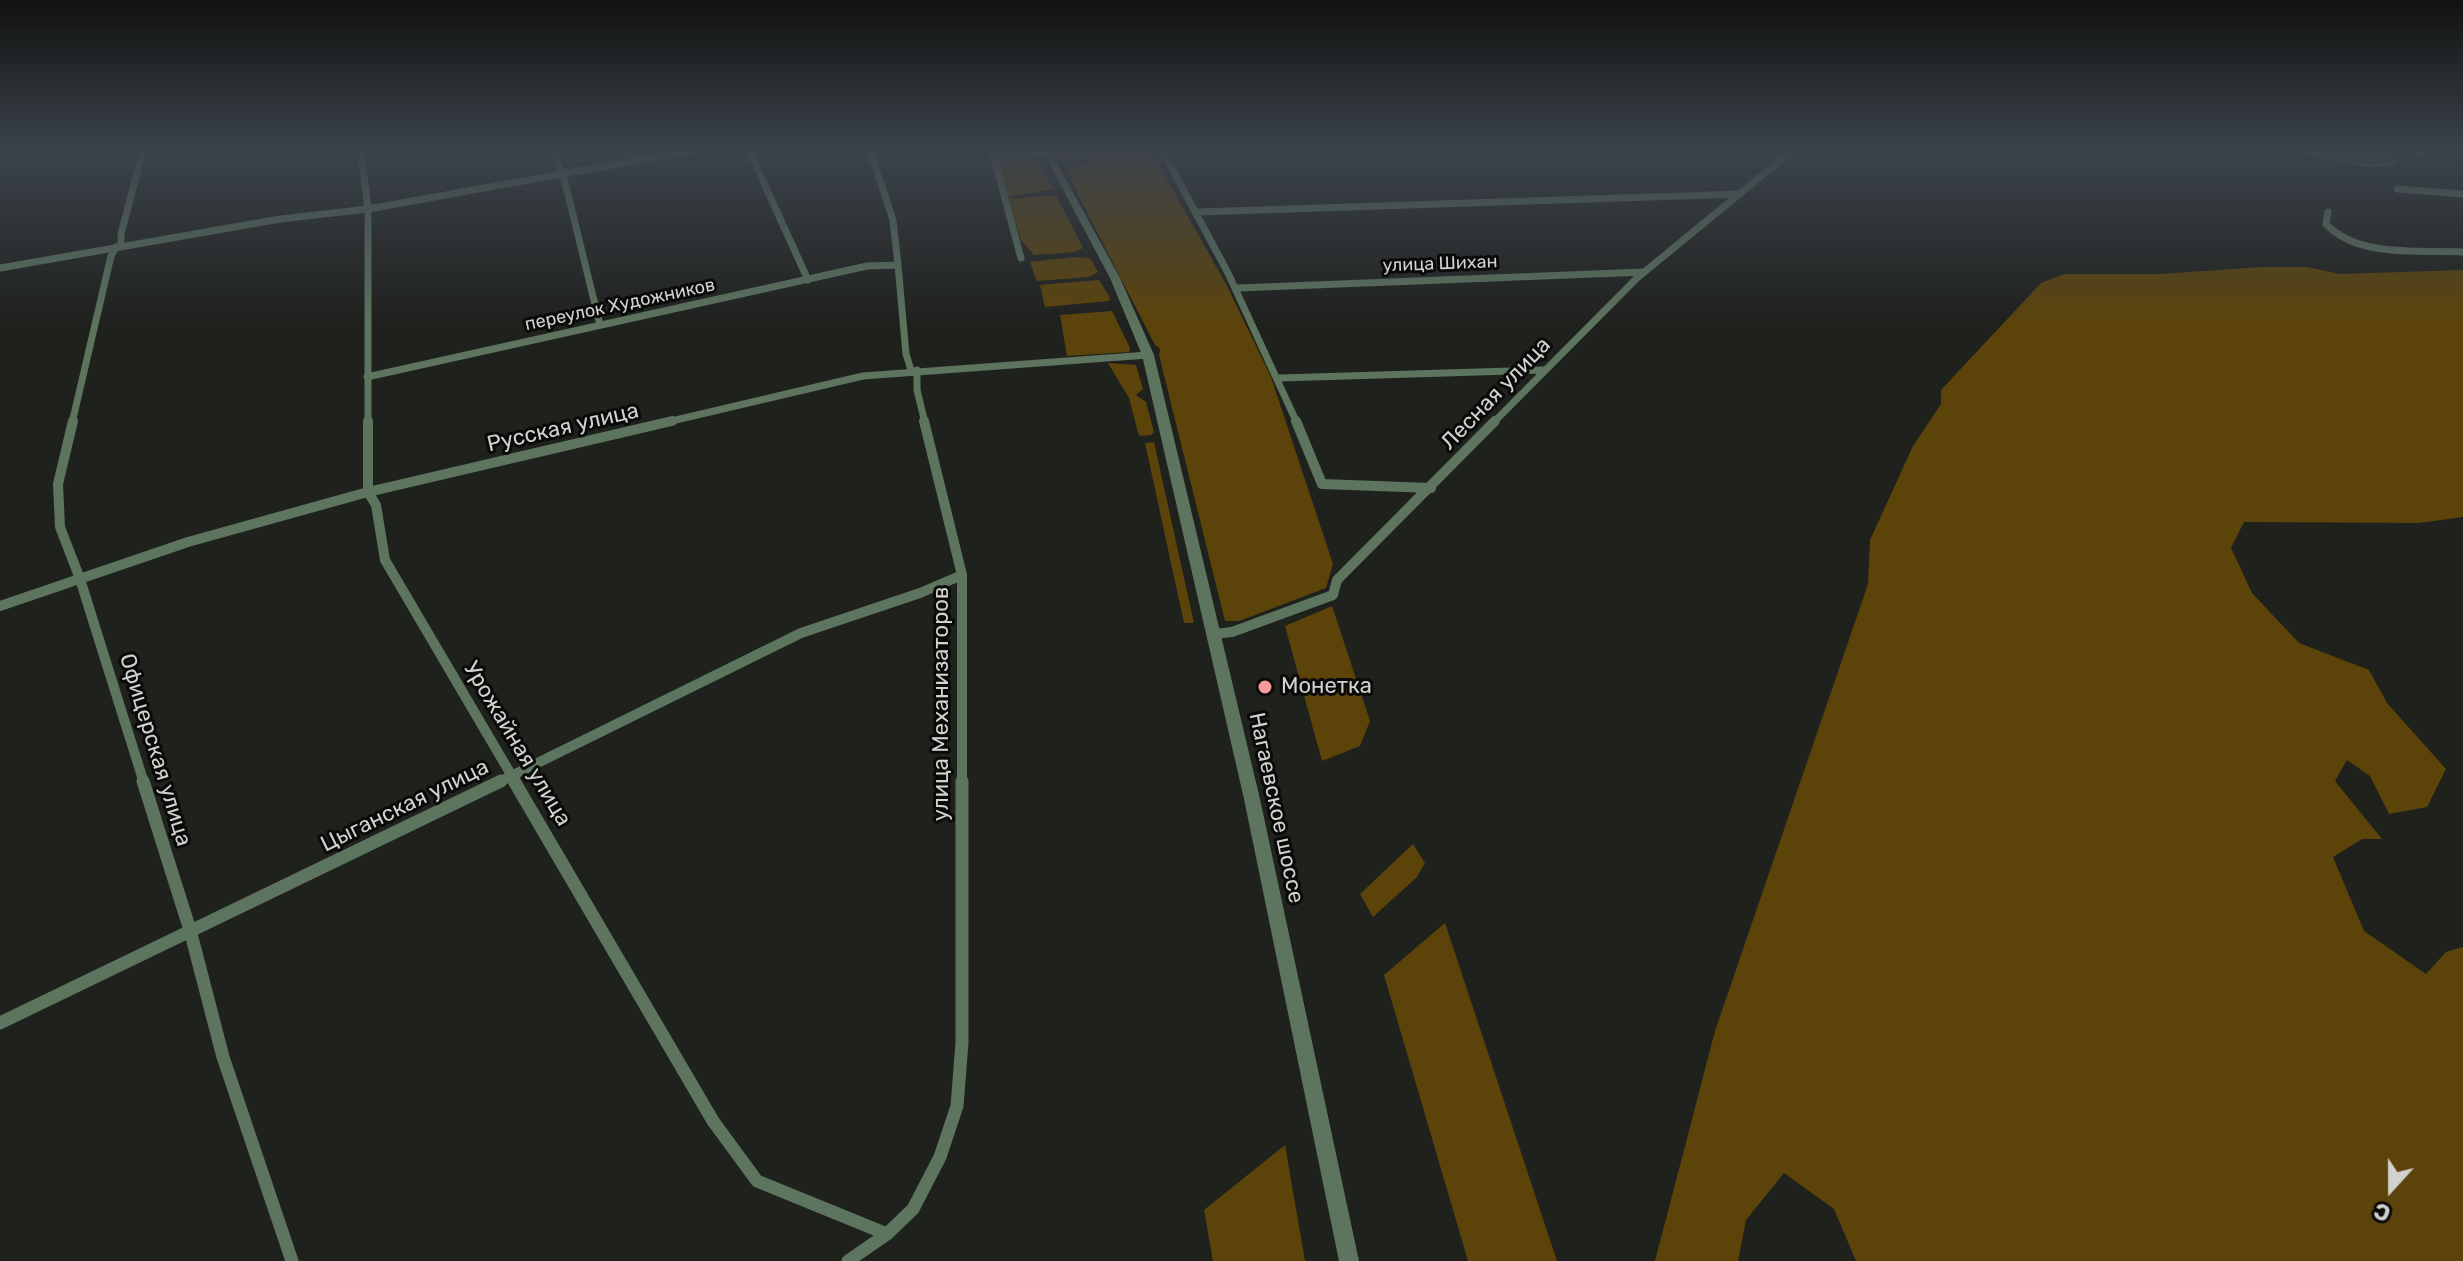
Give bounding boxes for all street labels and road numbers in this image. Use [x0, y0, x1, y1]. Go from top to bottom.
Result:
street label: улица Шихан [1382, 251, 1498, 277]
street label: переулок Художников [523, 274, 717, 336]
street label: Лесная улица [1436, 332, 1556, 456]
street label: Русская улица [485, 398, 641, 458]
street label: улица Механизаторов [929, 587, 955, 821]
street label: Офицерская улица [113, 651, 197, 849]
street label: Урожайная улица [457, 657, 577, 831]
street label: Нагаевское шоссе [1243, 710, 1309, 906]
street label: Цыганская улица [317, 754, 493, 858]

